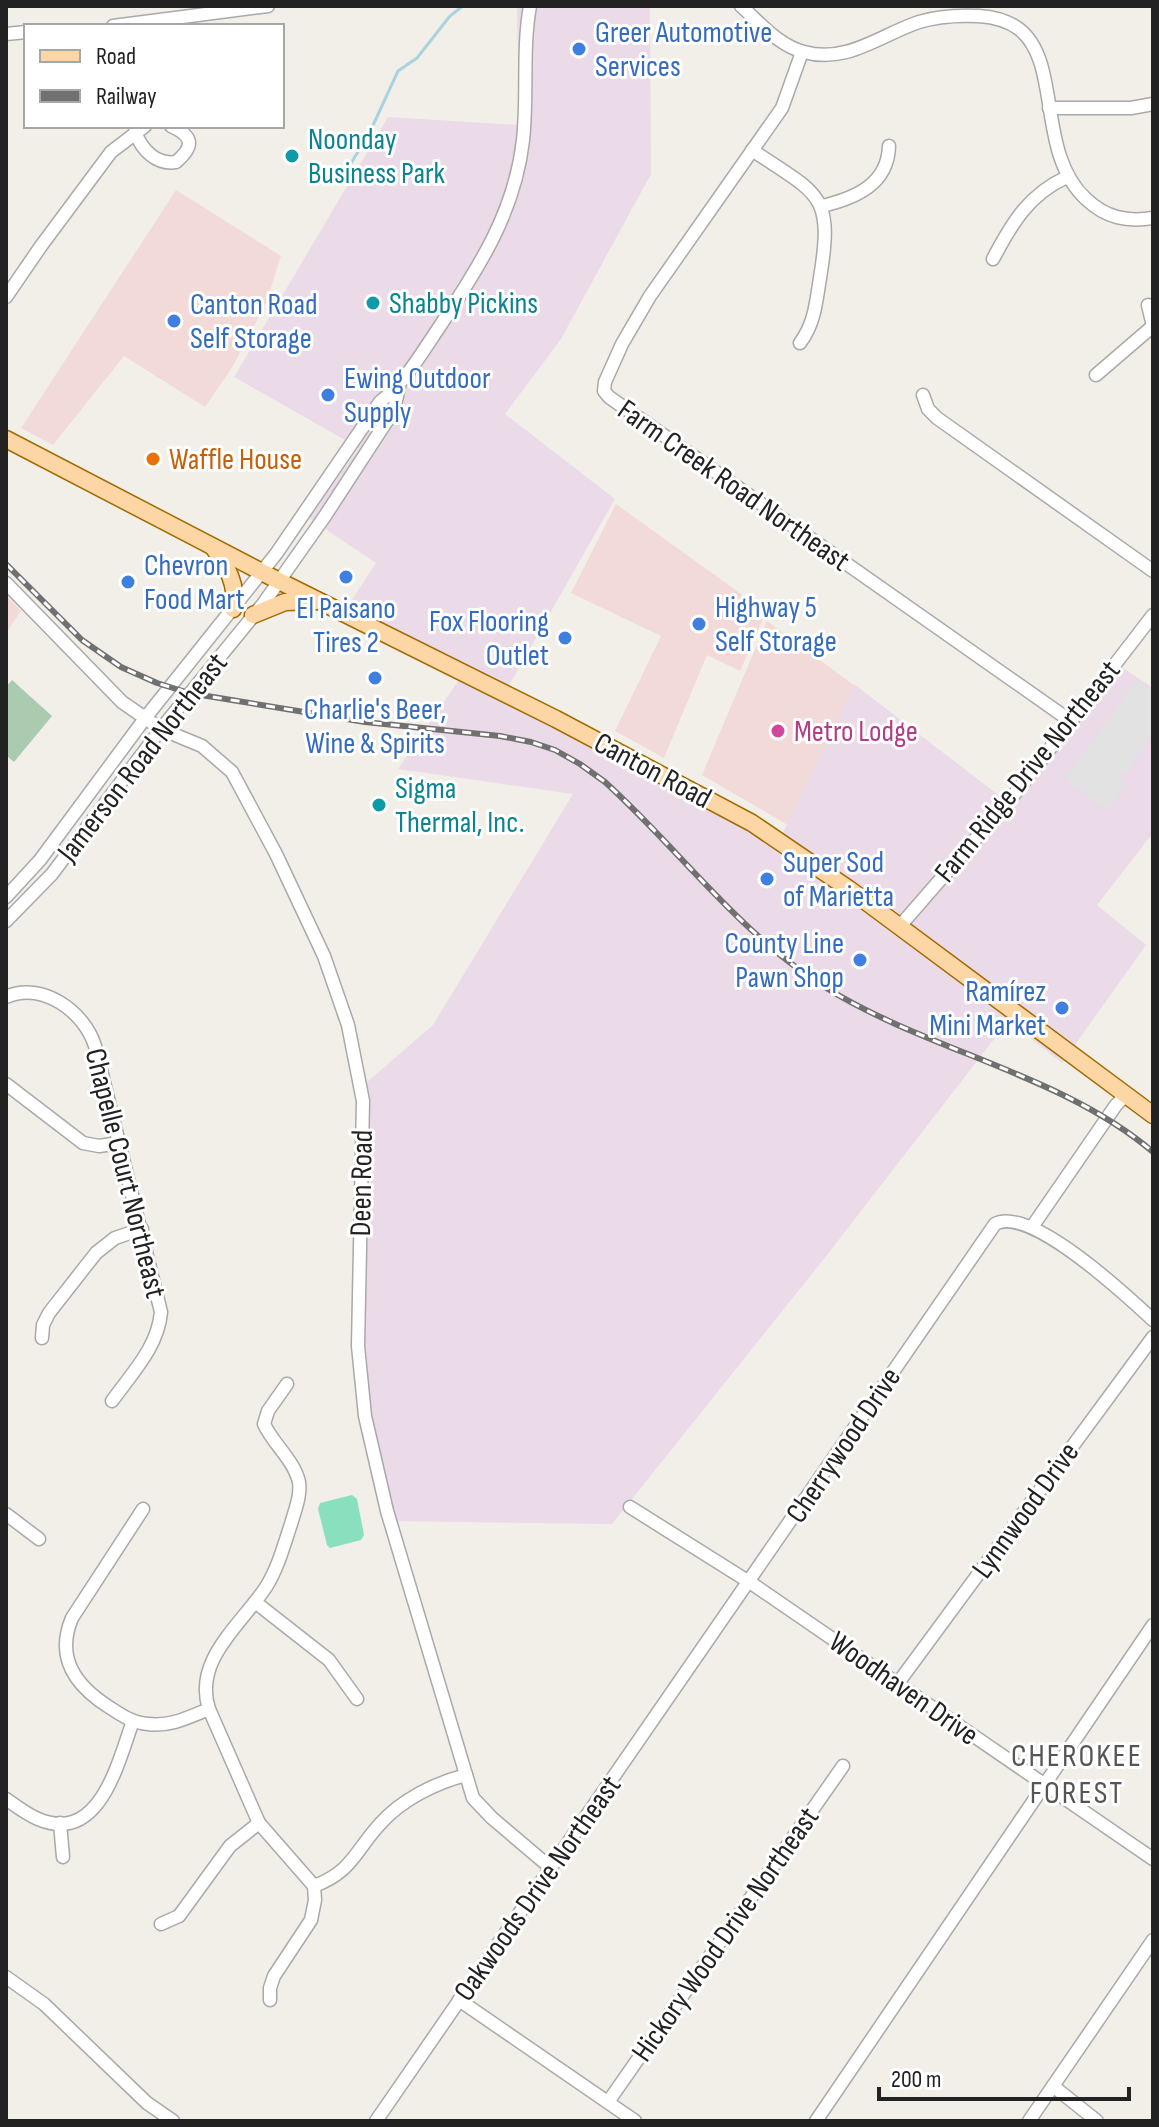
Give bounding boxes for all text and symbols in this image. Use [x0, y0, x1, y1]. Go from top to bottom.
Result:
place label: Greer Automotive Services [595, 15, 772, 85]
legend [24, 24, 284, 128]
marker: Greer Automotive Services [570, 40, 588, 58]
text: Road [96, 42, 136, 71]
text: Railway [96, 82, 156, 111]
place label: Noonday Business Park [308, 122, 446, 192]
marker: Noonday Business Park [283, 147, 301, 165]
place label: Shabby Pickins [389, 286, 538, 322]
place label: Canton Road Self Storage [190, 287, 318, 357]
marker: Shabby Pickins [364, 294, 382, 312]
marker: Canton Road Self Storage [165, 312, 183, 330]
place label: Ewing Outdoor Supply [344, 361, 491, 431]
marker: Ewing Outdoor Supply [319, 386, 337, 404]
street label: Farm Creek Road Northeast [611, 392, 856, 579]
place label: Waffle House [169, 442, 302, 478]
marker: Waffle House [144, 450, 162, 468]
place label: Chevron Food Mart [144, 548, 245, 618]
marker: El Paisano Tires 2 [337, 568, 355, 586]
marker: Chevron Food Mart [119, 573, 137, 591]
place label: Highway 5 Self Storage [715, 590, 837, 660]
place label: El Paisano Tires 2 [296, 591, 396, 661]
place label: Fox Flooring Outlet [429, 604, 549, 674]
marker: Highway 5 Self Storage [690, 615, 708, 633]
marker: Fox Flooring Outlet [556, 629, 574, 647]
street label: Jamerson Road Northeast [49, 646, 235, 870]
street label: Farm Ridge Drive Northeast [927, 653, 1128, 890]
marker: Charlie's Beer, Wine & Spirits [366, 669, 384, 687]
place label: Charlie's Beer, Wine & Spirits [304, 692, 446, 762]
place label: Metro Lodge [794, 714, 918, 750]
marker: Metro Lodge [769, 722, 787, 740]
street label: Canton Road [588, 725, 717, 817]
place label: Sigma Thermal, Inc. [395, 771, 525, 841]
marker: Sigma Thermal, Inc. [370, 796, 388, 814]
place label: Super Sod of Marietta [783, 845, 894, 915]
marker: Super Sod of Marietta [758, 870, 776, 888]
place label: County Line Pawn Shop [725, 926, 844, 996]
marker: County Line Pawn Shop [851, 951, 869, 969]
place label: Ramírez Mini Market [929, 974, 1046, 1044]
marker: Ramírez Mini Market [1053, 999, 1071, 1017]
street label: Chapelle Court Northeast [77, 1045, 173, 1302]
street label: Deen Road [343, 1129, 381, 1237]
street label: Cherrywood Drive [779, 1361, 909, 1530]
street label: Lynnwood Drive [965, 1436, 1087, 1585]
street label: Woodhaven Drive [822, 1624, 985, 1753]
district label: CHEROKEE FOREST [1011, 1737, 1143, 1813]
street label: Oakwoods Drive Northeast [447, 1769, 629, 2008]
street label: Hickory Wood Drive Northeast [624, 1801, 827, 2069]
scale bar [879, 2051, 1129, 2101]
text: 200 m [891, 2065, 942, 2094]

